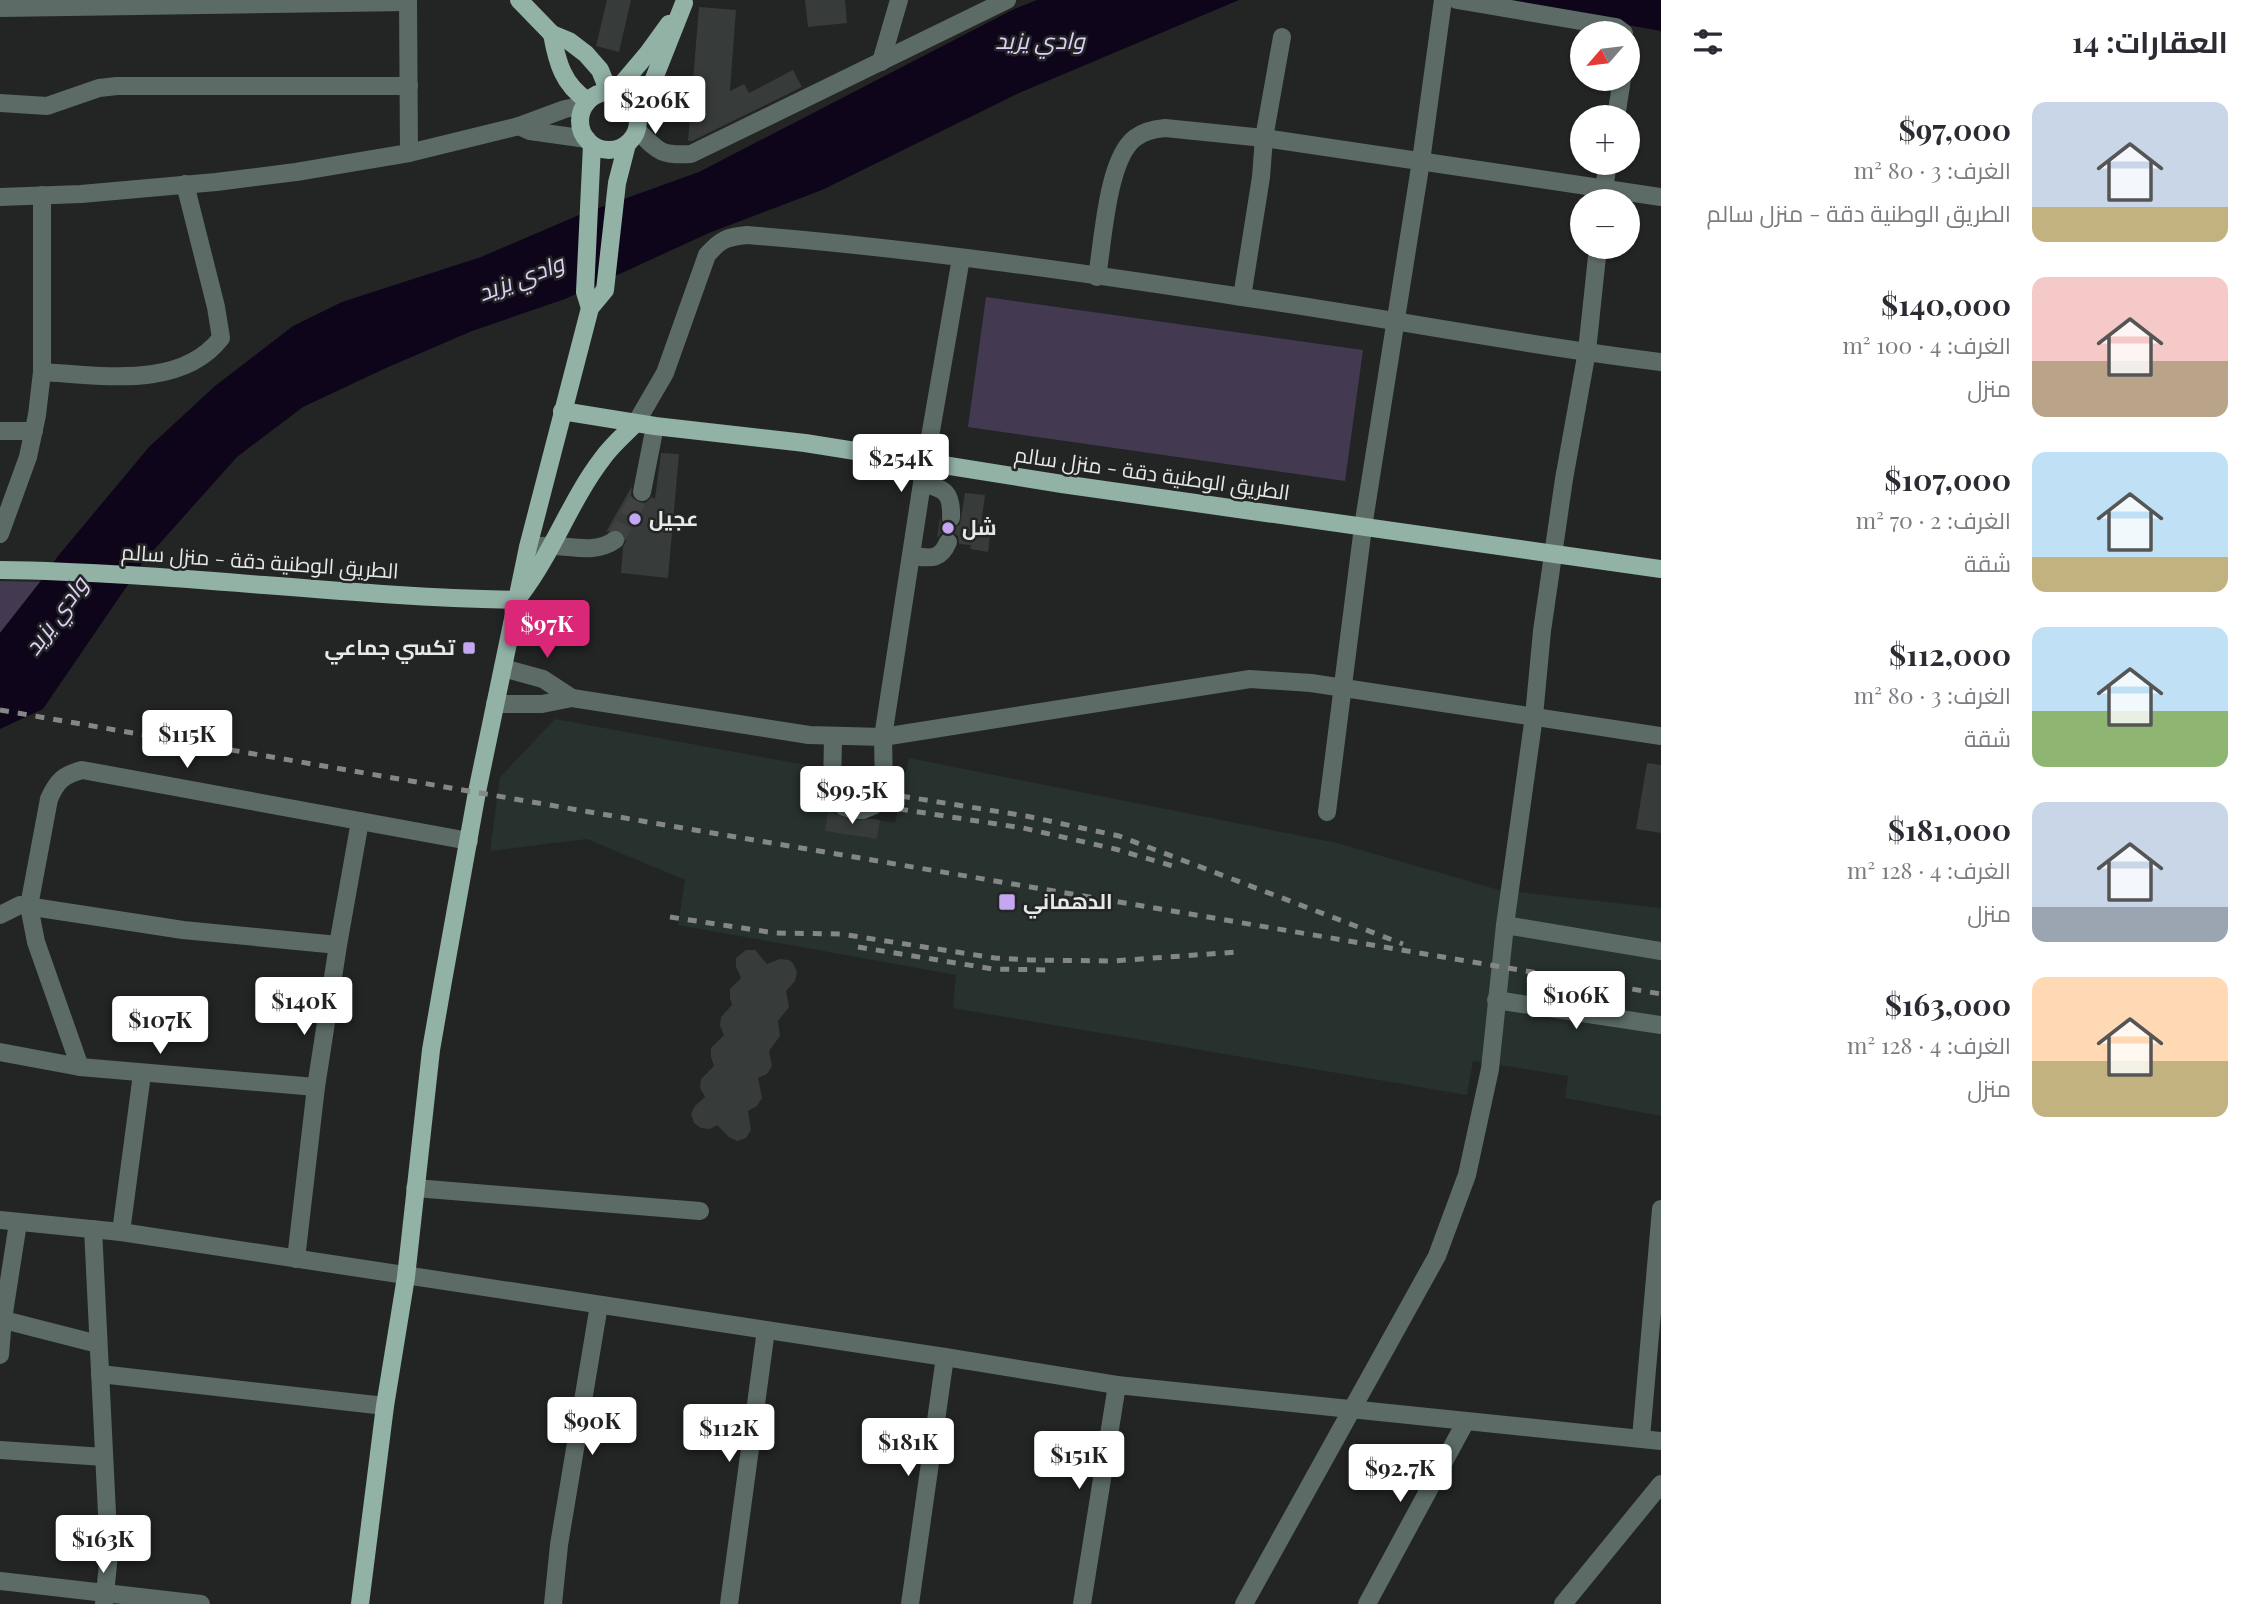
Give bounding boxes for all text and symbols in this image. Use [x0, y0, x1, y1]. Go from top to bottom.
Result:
north arrow [1570, 21, 1640, 91]
map controls [1570, 21, 1640, 259]
text: العقارات: 14 [2072, 21, 2228, 61]
icon: filters [1689, 23, 1727, 61]
water label: وادي يزيد [995, 24, 1086, 59]
pin: $206K [606, 76, 704, 136]
text: $206K [620, 83, 690, 114]
button: + [1570, 105, 1640, 175]
text: $97,000 [1898, 109, 2011, 149]
icon: home [2088, 130, 2172, 214]
text: الغرف: 3 · 80 m² [1854, 154, 2011, 185]
button: − [1570, 189, 1640, 259]
text: الطريق الوطنية دقة - منزل سالم [1707, 197, 2011, 228]
water label: وادي يزيد [473, 246, 571, 311]
text: $140,000 [1881, 284, 2011, 324]
icon: home [2088, 305, 2172, 389]
text: الغرف: 4 · 100 m² [1842, 329, 2011, 360]
text: منزل [1967, 372, 2011, 403]
pin: $254K [852, 434, 950, 494]
street label: الطريق الوطنية دقة - منزل سالم [1012, 439, 1292, 507]
text: $254K [869, 441, 933, 472]
text: $107,000 [1884, 459, 2011, 499]
icon: home [2088, 480, 2172, 564]
place label: عجيل [649, 503, 698, 531]
text: الغرف: 2 · 70 m² [1856, 504, 2011, 535]
marker: عجيل [627, 511, 643, 527]
place label: شل [962, 512, 997, 540]
marker: شل [940, 520, 956, 536]
street label: الطريق الوطنية دقة - منزل سالم [120, 536, 400, 586]
text: شقة [1964, 547, 2011, 578]
water label: وادي يزيد [16, 569, 98, 663]
pin: $97K [506, 600, 588, 660]
text: $97K [521, 607, 573, 638]
place label: تكسي جماعي [325, 632, 456, 665]
text: $112,000 [1889, 634, 2011, 674]
marker: تكسي جماعي [461, 640, 477, 656]
icon: home [2088, 655, 2172, 739]
text: الغرف: 3 · 80 m² [1854, 679, 2011, 710]
pin: $115K [138, 710, 236, 770]
text: $115K [158, 717, 216, 748]
text: شقة [1964, 722, 2011, 753]
pin: $99.5K [795, 766, 909, 826]
text: $99.5K [816, 773, 888, 804]
text: $181,000 [1888, 809, 2011, 849]
icon: home [2088, 830, 2172, 914]
text: الغرف: 4 · 128 m² [1847, 854, 2011, 885]
place label: الدهماني [1023, 886, 1113, 919]
marker: الدهماني [997, 892, 1017, 912]
text: منزل [1967, 897, 2011, 928]
pin: $106K [1527, 972, 1625, 1031]
pin: $140K [255, 978, 353, 1037]
text: $106K [1543, 978, 1609, 1009]
text: $140K [271, 984, 337, 1015]
text: $163,000 [1885, 984, 2011, 1024]
pin: $107K [111, 996, 209, 1056]
text: $107K [128, 1003, 192, 1034]
icon: home [2088, 1005, 2172, 1089]
text: الغرف: 4 · 128 m² [1847, 1029, 2011, 1060]
text: منزل [1967, 1072, 2011, 1103]
pin: $90K [551, 1398, 633, 1457]
text: $90K [563, 1404, 621, 1435]
pin: $112K [680, 1404, 778, 1464]
text: $112K [699, 1411, 759, 1442]
pin: $181K [859, 1418, 957, 1478]
text: $181K [878, 1425, 938, 1456]
pin: $151K [1030, 1432, 1128, 1491]
text: $151K [1050, 1438, 1108, 1469]
pin: $92.7K [1343, 1444, 1457, 1504]
text: $92.7K [1365, 1451, 1435, 1482]
pin: $163K [54, 1516, 152, 1575]
text: $163K [72, 1522, 134, 1553]

